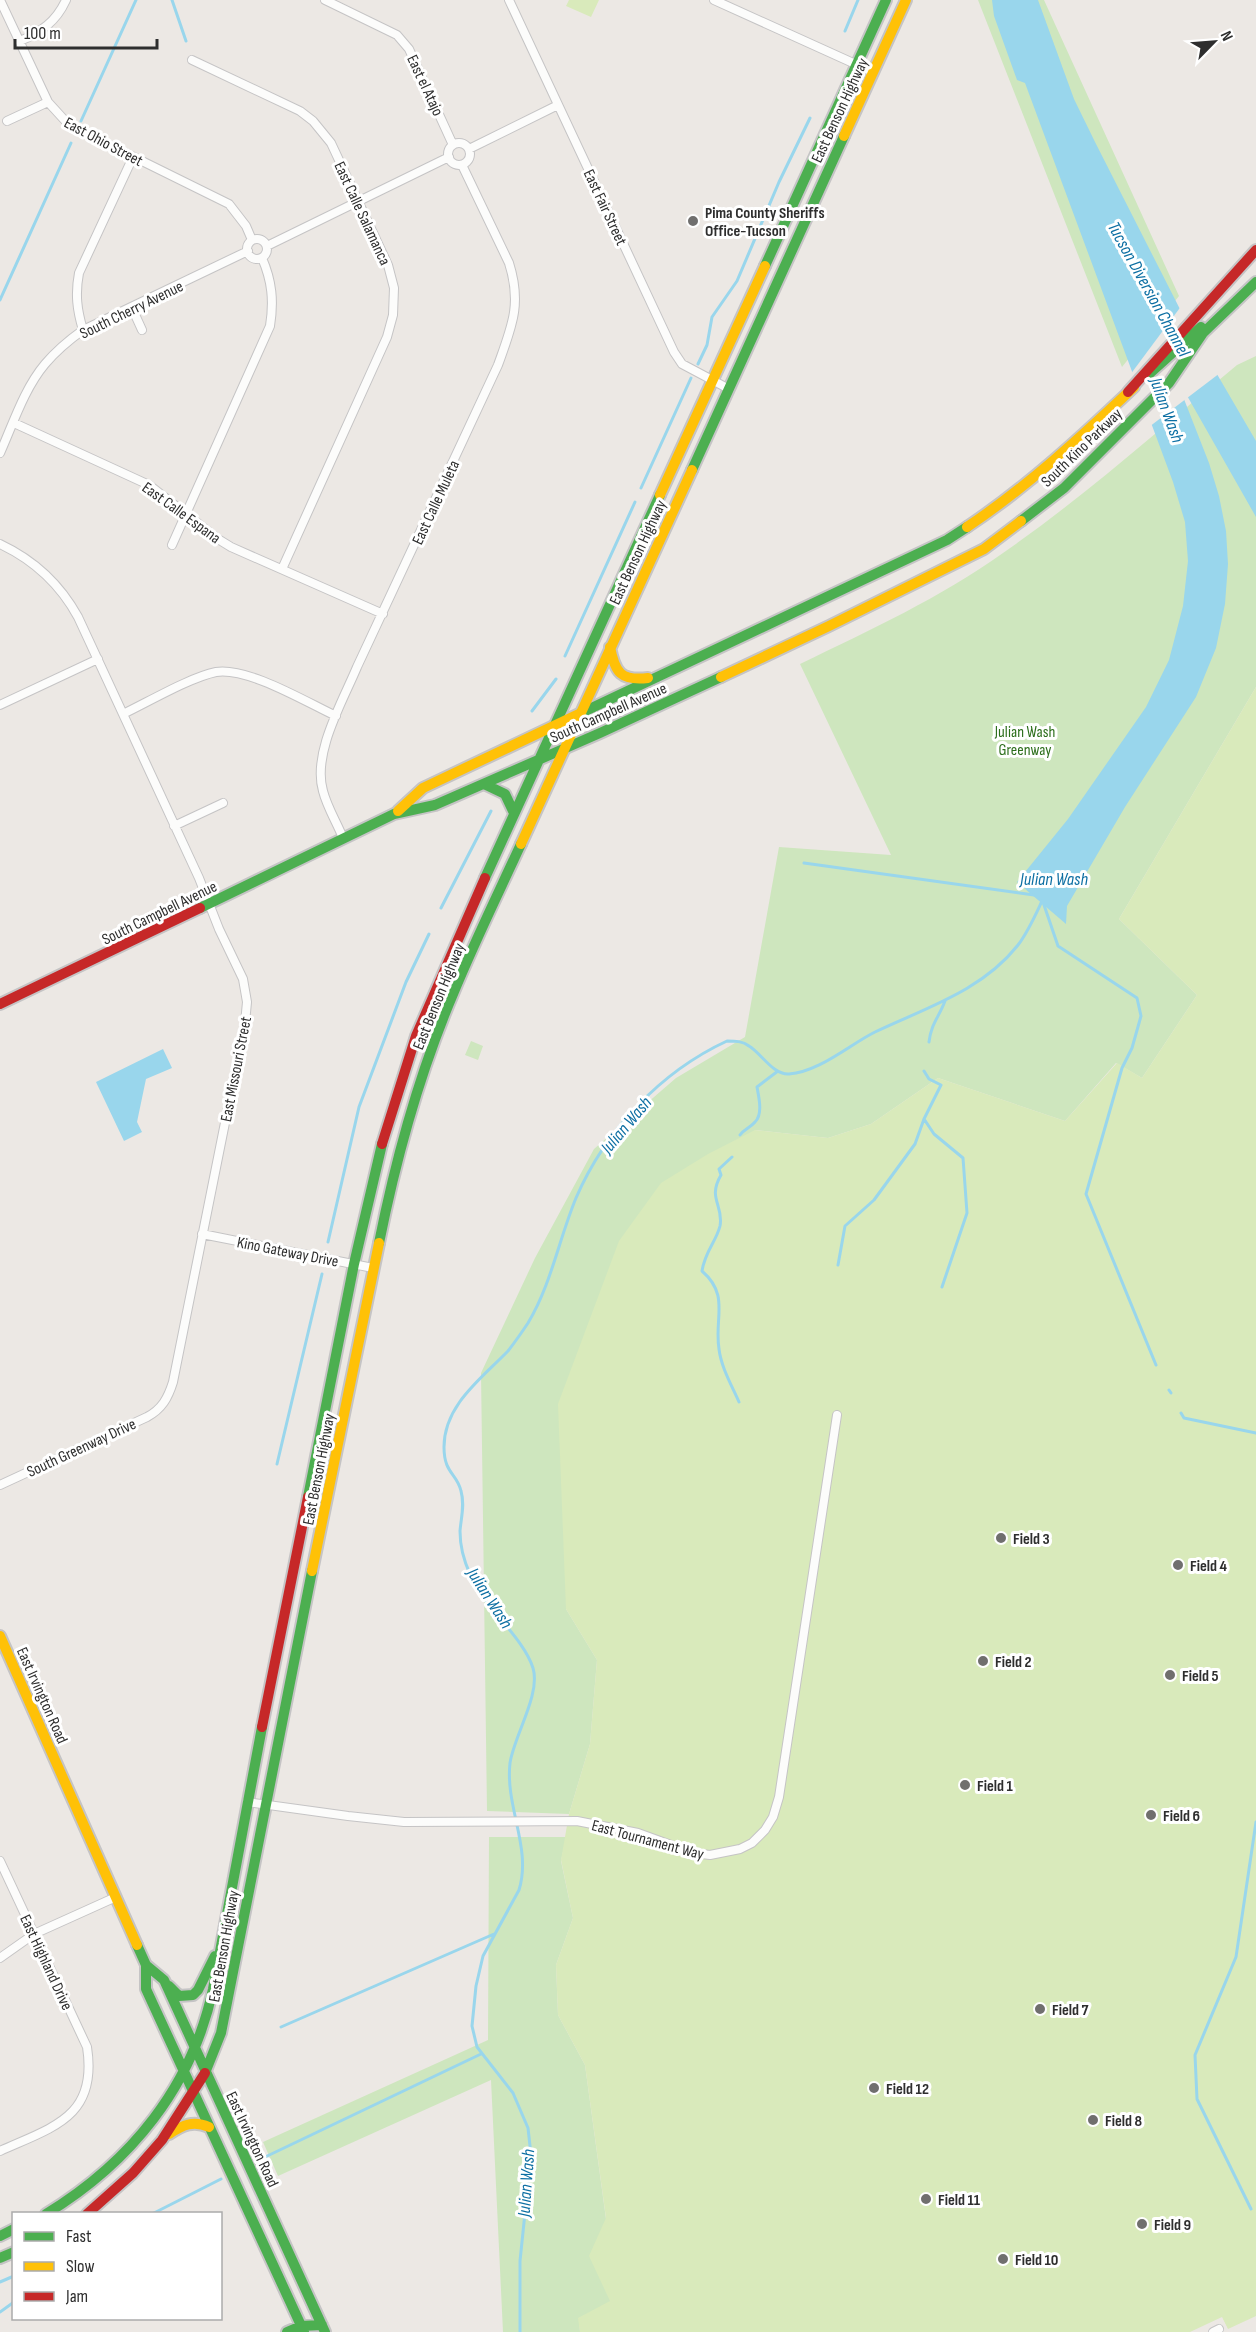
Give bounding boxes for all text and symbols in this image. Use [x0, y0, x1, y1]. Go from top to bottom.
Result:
scale bar [15, 12, 158, 50]
north arrow [1184, 12, 1244, 72]
text: 100 m [24, 23, 61, 44]
text: N [1216, 28, 1237, 44]
street label: East el Atajo [402, 52, 447, 119]
street label: East Benson Highway [808, 55, 873, 166]
street label: East Ohio Street [61, 114, 146, 171]
street label: East Calle Salamanca [329, 159, 394, 268]
street label: East Fair Street [579, 167, 631, 249]
place label: Pima County Sheriffs Office-Tucson [705, 204, 825, 241]
marker: Pima County Sheriffs Office-Tucson [686, 214, 700, 228]
water label: Tucson Diversion Channel [1103, 218, 1195, 361]
street label: South Cherry Avenue [77, 277, 186, 344]
water label: Julian Wash [1145, 374, 1188, 446]
street label: South Kino Parkway [1038, 405, 1126, 491]
street label: East Calle Muleta [409, 457, 464, 548]
street label: East Calle Espana [138, 478, 224, 548]
street label: East Benson Highway [606, 497, 671, 608]
street label: South Campbell Avenue [547, 679, 670, 748]
park label: Julian Wash Greenway [994, 723, 1055, 760]
water label: Julian Wash [1019, 869, 1088, 890]
street label: South Campbell Avenue [99, 877, 220, 949]
street label: East Benson Highway [409, 941, 469, 1053]
street label: East Missouri Street [217, 1015, 256, 1123]
water label: Julian Wash [596, 1092, 657, 1159]
street label: Kino Gateway Drive [235, 1233, 340, 1272]
street label: East Benson Highway [299, 1412, 340, 1527]
street label: South Greenway Drive [24, 1415, 139, 1482]
place label: Field 3 [1013, 1530, 1050, 1549]
marker: Field 3 [994, 1531, 1008, 1545]
place label: Field 4 [1190, 1557, 1228, 1576]
marker: Field 4 [1171, 1558, 1185, 1572]
water label: Julian Wash [462, 1563, 517, 1633]
street label: East Irvington Road [12, 1645, 71, 1747]
place label: Field 2 [995, 1653, 1032, 1672]
marker: Field 2 [976, 1654, 990, 1668]
place label: Field 5 [1182, 1667, 1219, 1686]
marker: Field 5 [1163, 1668, 1177, 1682]
place label: Field 1 [977, 1777, 1014, 1796]
marker: Field 1 [958, 1778, 972, 1792]
place label: Field 6 [1163, 1807, 1200, 1826]
marker: Field 6 [1144, 1808, 1158, 1822]
street label: East Tournament Way [589, 1816, 706, 1865]
street label: East Benson Highway [205, 1889, 244, 2004]
street label: East Highland Drive [15, 1912, 76, 2013]
place label: Field 7 [1052, 2001, 1089, 2020]
marker: Field 7 [1033, 2002, 1047, 2016]
place label: Field 12 [886, 2080, 929, 2099]
marker: Field 12 [867, 2081, 881, 2095]
street label: East Irvington Road [221, 2089, 282, 2191]
place label: Field 8 [1105, 2112, 1143, 2131]
marker: Field 8 [1086, 2113, 1100, 2127]
water label: Julian Wash [514, 2148, 539, 2219]
place label: Field 11 [938, 2191, 981, 2210]
marker: Field 11 [919, 2192, 933, 2206]
legend [12, 2212, 222, 2320]
place label: Field 9 [1154, 2216, 1191, 2235]
marker: Field 9 [1135, 2217, 1149, 2231]
text: Fast [66, 2226, 92, 2247]
place label: Field 10 [1015, 2251, 1058, 2270]
marker: Field 10 [996, 2252, 1010, 2266]
text: Slow [66, 2256, 95, 2277]
text: Jam [65, 2286, 88, 2307]

